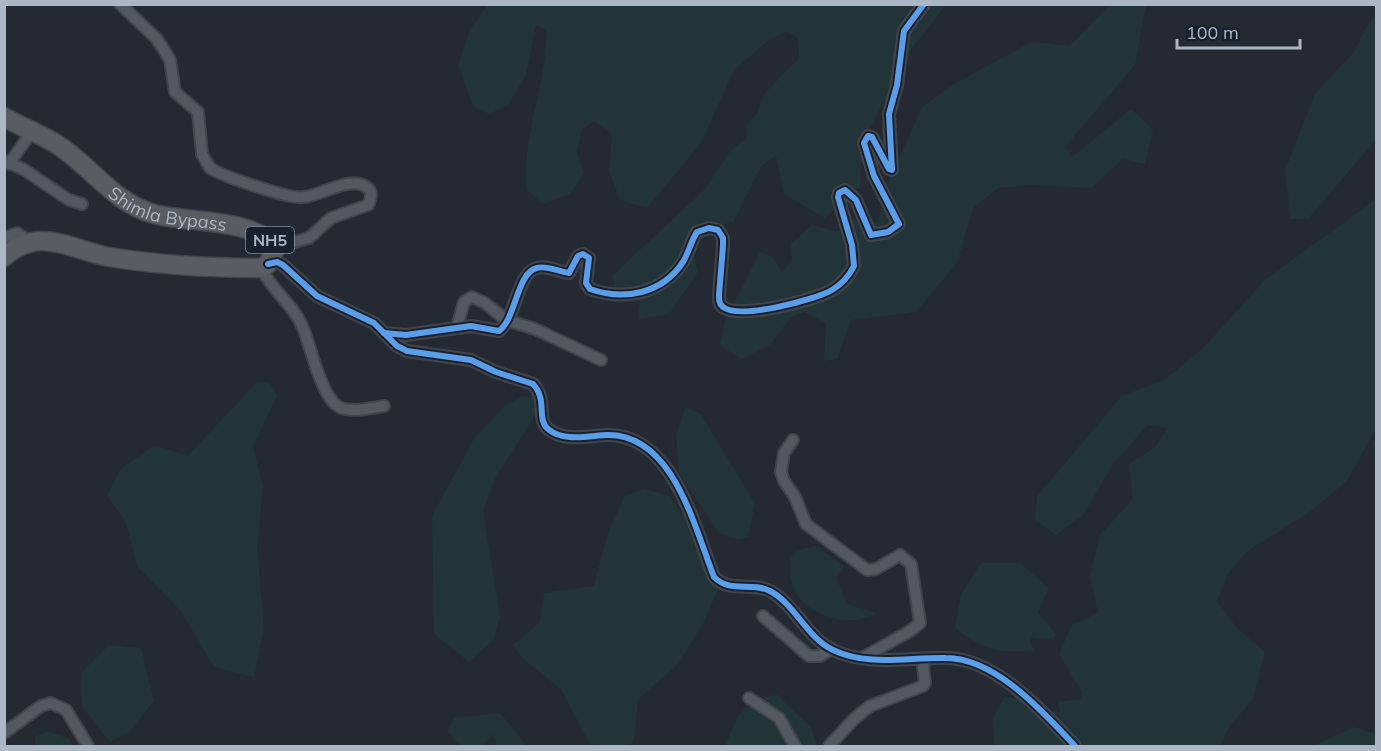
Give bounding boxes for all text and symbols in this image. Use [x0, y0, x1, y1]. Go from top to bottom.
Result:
scale bar [1177, 12, 1300, 50]
text: 100 m [1186, 21, 1239, 44]
street label: Shimla Bypass [104, 181, 229, 236]
road number: NH5 [246, 227, 294, 253]

